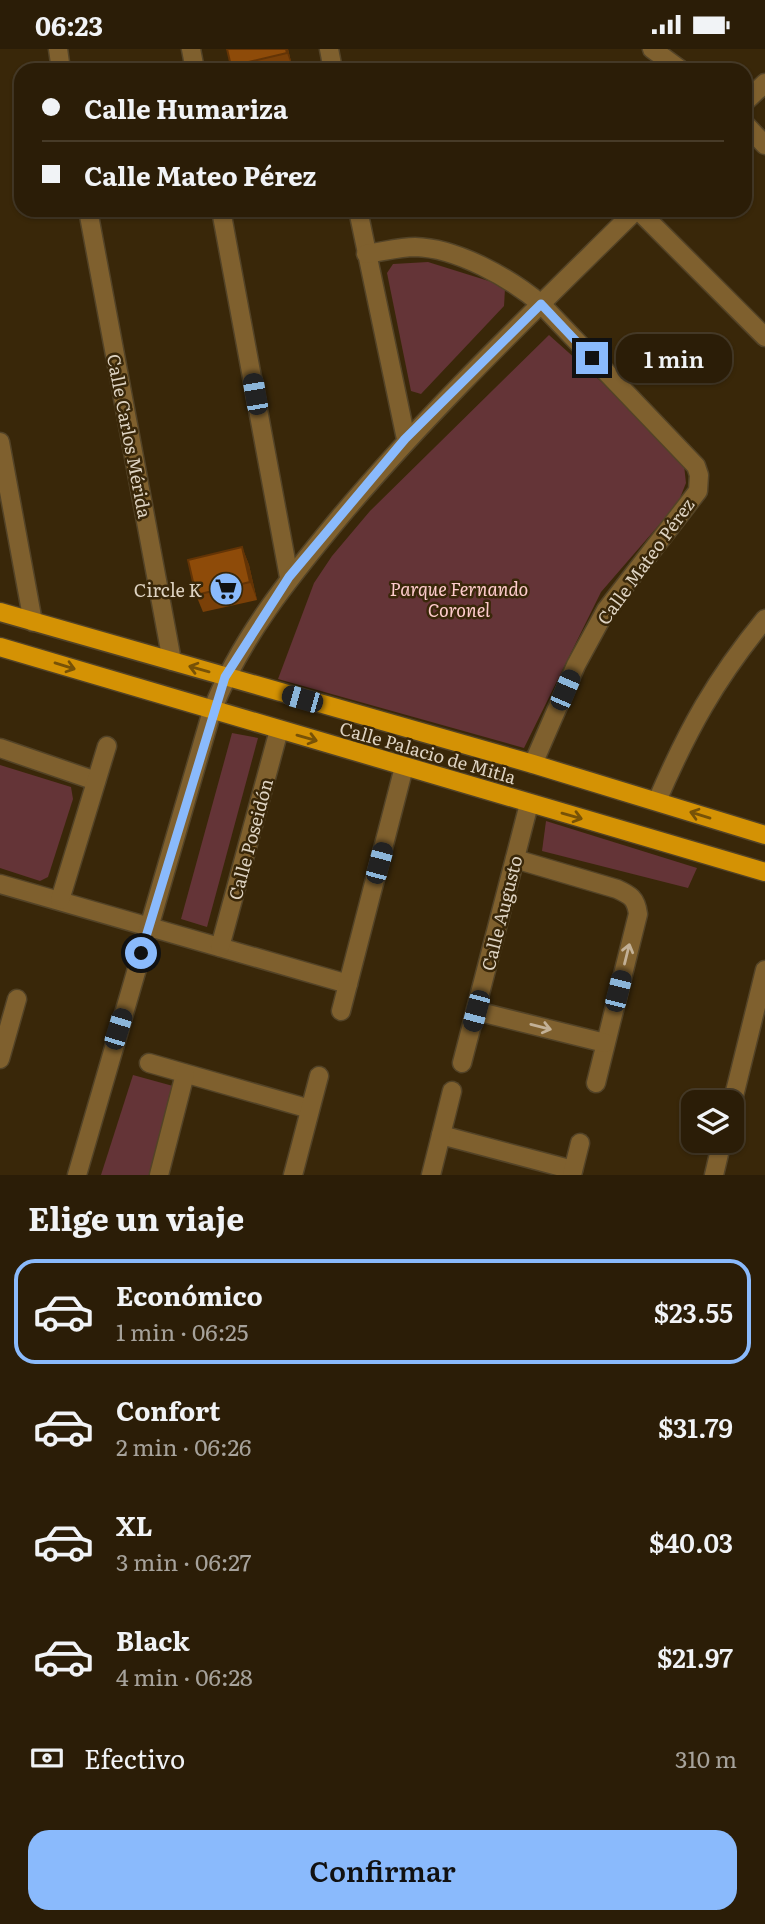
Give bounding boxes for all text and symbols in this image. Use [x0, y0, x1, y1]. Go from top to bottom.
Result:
text: 06:23 [35, 5, 103, 44]
text: Calle Humariza [84, 88, 288, 127]
text: Calle Mateo Pérez [84, 155, 316, 194]
callout: 1 min [616, 333, 732, 383]
text: 1 min [644, 341, 704, 375]
route end [576, 342, 608, 374]
street label: Calle Carlos Mérida [101, 351, 159, 521]
car [242, 371, 269, 417]
street label: Calle Mateo Pérez [590, 492, 700, 630]
supermarket icon: Circle K [207, 570, 245, 608]
park label: Parque Fernando Coronel [390, 575, 528, 623]
place label: Circle K [134, 576, 202, 603]
one-way arrow [54, 661, 76, 674]
one-way arrow [188, 662, 210, 675]
car [548, 667, 583, 713]
car [279, 683, 326, 715]
street label: Calle Palacio de Mitla [337, 714, 520, 790]
one-way arrow [296, 733, 318, 746]
street label: Calle Poseidón [221, 775, 279, 903]
one-way arrow [689, 807, 711, 820]
one-way arrow [561, 811, 583, 824]
car [364, 840, 395, 886]
street label: Calle Augusto [474, 852, 528, 974]
route start [125, 937, 157, 969]
one-way arrow [621, 944, 634, 966]
car [603, 968, 634, 1014]
car [461, 988, 492, 1034]
car [102, 1006, 135, 1052]
one-way arrow [529, 1021, 551, 1034]
map controls [681, 1090, 744, 1153]
button: layers [681, 1090, 744, 1153]
text: Elige un viaje [28, 1193, 244, 1241]
text: Económico [116, 1275, 263, 1314]
icon: car [32, 1280, 95, 1343]
text: $23.55 [654, 1292, 733, 1331]
text: 1 min · 06:25 [116, 1314, 248, 1348]
text: Confort [116, 1390, 220, 1429]
icon: car [32, 1395, 95, 1458]
text: $31.79 [658, 1407, 733, 1446]
text: 2 min · 06:26 [116, 1429, 251, 1463]
text: XL [116, 1505, 153, 1544]
icon: car [32, 1510, 95, 1573]
text: $40.03 [649, 1522, 733, 1561]
text: 3 min · 06:27 [116, 1544, 251, 1578]
text: Black [116, 1620, 190, 1659]
icon: car [32, 1625, 95, 1688]
text: $21.97 [657, 1637, 733, 1676]
text: 4 min · 06:28 [116, 1659, 253, 1693]
text: Efectivo [84, 1738, 185, 1777]
icon: cash [28, 1739, 66, 1777]
text: 310 m [675, 1741, 737, 1775]
button: Confirmar [28, 1830, 737, 1910]

